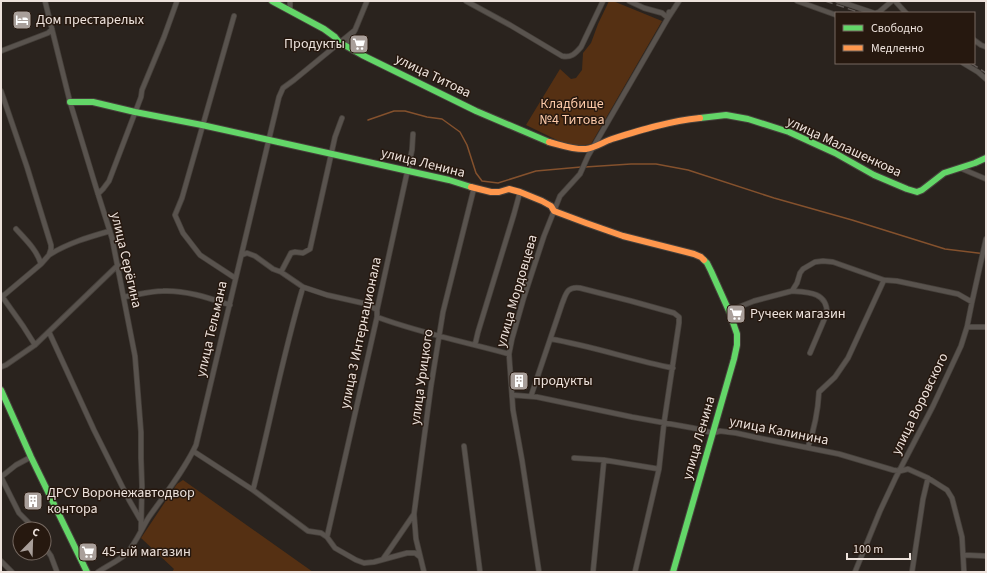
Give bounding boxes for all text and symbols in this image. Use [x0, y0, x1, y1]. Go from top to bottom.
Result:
hotel icon: Дом престарелых [11, 9, 33, 31]
place label: Дом престарелых [36, 10, 145, 30]
legend [835, 12, 975, 64]
text: Свободно [871, 20, 923, 37]
supermarket icon: Продукты [348, 33, 370, 55]
place label: Продукты [284, 34, 345, 54]
text: Медленно [871, 40, 925, 57]
street label: улица Титова [392, 49, 474, 103]
park label: Кладбище №4 Титова [539, 94, 605, 130]
street label: улица Малашенкова [783, 112, 905, 182]
street label: улица Ленина [379, 143, 467, 183]
street label: улица Серёгина [105, 210, 147, 310]
street label: улица Мордовцева [491, 232, 543, 350]
street label: улица 3 Интернационала [335, 255, 387, 411]
street label: улица Тельмана [191, 279, 233, 379]
supermarket icon: Ручеек магазин [725, 303, 747, 325]
place label: Ручеек магазин [750, 304, 846, 324]
street label: улица Урицкого [405, 328, 439, 426]
street label: улица Воровского [887, 350, 953, 458]
building icon: продукты [508, 370, 530, 392]
place label: продукты [533, 371, 593, 391]
street label: улица Ленина [678, 394, 720, 482]
street label: улица Калинина [728, 412, 830, 450]
place label: ДРСУ Воронежавтодвор контора [47, 483, 195, 519]
building icon: ДРСУ Воронежавтодвор контора [22, 490, 44, 512]
north arrow [12, 521, 52, 561]
text: С [30, 524, 42, 541]
scale bar [847, 535, 910, 561]
supermarket icon: 45-ый магазин [77, 541, 99, 563]
text: 100 m [853, 541, 883, 558]
place label: 45-ый магазин [102, 542, 191, 562]

